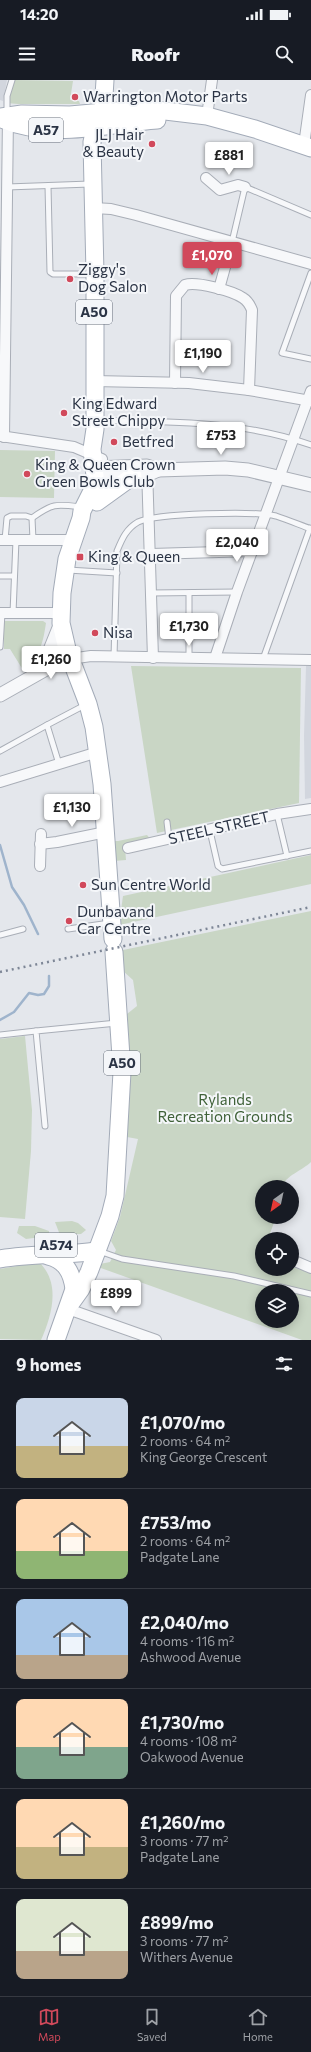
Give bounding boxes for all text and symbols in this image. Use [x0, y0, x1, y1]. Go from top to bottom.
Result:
text: 14:20 [20, 5, 58, 23]
icon: menu [16, 43, 38, 65]
text: Roofr [131, 43, 180, 65]
icon: search [273, 43, 295, 65]
place label: Warrington Motor Parts [83, 87, 248, 105]
marker: Warrington Motor Parts [70, 92, 80, 102]
road number: A57 [29, 118, 63, 142]
place label: JLJ Hair & Beauty [82, 125, 144, 160]
marker: JLJ Hair & Beauty [147, 139, 157, 149]
pin: £881 [205, 142, 253, 176]
text: £881 [214, 147, 244, 163]
pin: £1,070 [179, 242, 245, 276]
text: £1,070 [192, 247, 232, 263]
place label: Ziggy's Dog Salon [78, 260, 147, 295]
marker: Ziggy's Dog Salon [65, 274, 75, 284]
road number: A50 [76, 300, 112, 324]
pin: £1,190 [170, 340, 236, 374]
text: £1,190 [184, 345, 222, 361]
place label: King Edward Street Chippy [72, 394, 166, 429]
marker: King Edward Street Chippy [59, 408, 69, 418]
pin: £753 [197, 422, 245, 456]
text: £753 [206, 427, 236, 443]
place label: Betfred [122, 432, 174, 450]
marker: Betfred [109, 437, 119, 447]
place label: King & Queen Crown Green Bowls Club [35, 455, 176, 490]
marker: King & Queen Crown Green Bowls Club [22, 469, 32, 479]
pin: £2,040 [204, 529, 270, 563]
text: £2,040 [215, 534, 259, 550]
place label: King & Queen [88, 547, 180, 565]
marker: King & Queen [75, 552, 85, 562]
pin: £1,730 [156, 613, 222, 647]
text: £1,730 [169, 618, 209, 634]
place label: Nisa [103, 623, 133, 641]
marker: Nisa [90, 628, 100, 638]
pin: £1,260 [18, 646, 84, 680]
text: £1,260 [31, 651, 71, 667]
pin: £1,130 [39, 794, 105, 828]
text: £1,130 [53, 799, 91, 815]
street label: STEEL STREET [166, 807, 271, 847]
place label: Sun Centre World [91, 875, 211, 893]
marker: Sun Centre World [78, 880, 88, 890]
place label: Dunbavand Car Centre [77, 902, 154, 937]
marker: Dunbavand Car Centre [64, 916, 74, 926]
road number: A50 [104, 1051, 140, 1075]
park label: Rylands Recreation Grounds [158, 1090, 293, 1125]
north arrow [255, 1180, 299, 1224]
map controls [255, 1180, 299, 1328]
button: locate [255, 1232, 299, 1276]
road number: A574 [35, 1233, 77, 1257]
pin: £899 [92, 1280, 140, 1314]
button: layers [255, 1284, 299, 1328]
text: £899 [100, 1285, 132, 1301]
icon: filters [273, 1353, 295, 1375]
text: 9 homes [16, 1354, 81, 1375]
text: £1,070/mo [140, 1412, 225, 1433]
icon: home [48, 1414, 96, 1462]
text: 2 rooms · 64 m² [140, 1433, 230, 1449]
text: King George Crescent [140, 1449, 267, 1465]
text: £753/mo [140, 1512, 211, 1533]
icon: home [48, 1515, 96, 1563]
text: 2 rooms · 64 m² [140, 1533, 230, 1549]
text: Padgate Lane [140, 1549, 219, 1565]
text: £2,040/mo [140, 1612, 229, 1633]
icon: home [48, 1615, 96, 1663]
text: 4 rooms · 116 m² [140, 1633, 234, 1649]
text: Ashwood Avenue [140, 1649, 241, 1665]
text: £1,730/mo [140, 1712, 224, 1733]
icon: home [48, 1715, 96, 1763]
text: 4 rooms · 108 m² [140, 1733, 237, 1749]
text: Oakwood Avenue [140, 1749, 244, 1765]
text: £1,260/mo [140, 1812, 225, 1833]
icon: home [48, 1815, 96, 1863]
text: 3 rooms · 77 m² [140, 1833, 229, 1849]
text: Padgate Lane [140, 1849, 219, 1865]
text: £899/mo [140, 1912, 214, 1933]
icon: home [48, 1915, 96, 1963]
text: 3 rooms · 77 m² [140, 1933, 229, 1949]
text: Withers Avenue [140, 1949, 233, 1965]
tab: Map [38, 2006, 61, 2043]
tab: Saved [137, 2006, 167, 2043]
tab: Home [243, 2006, 273, 2043]

